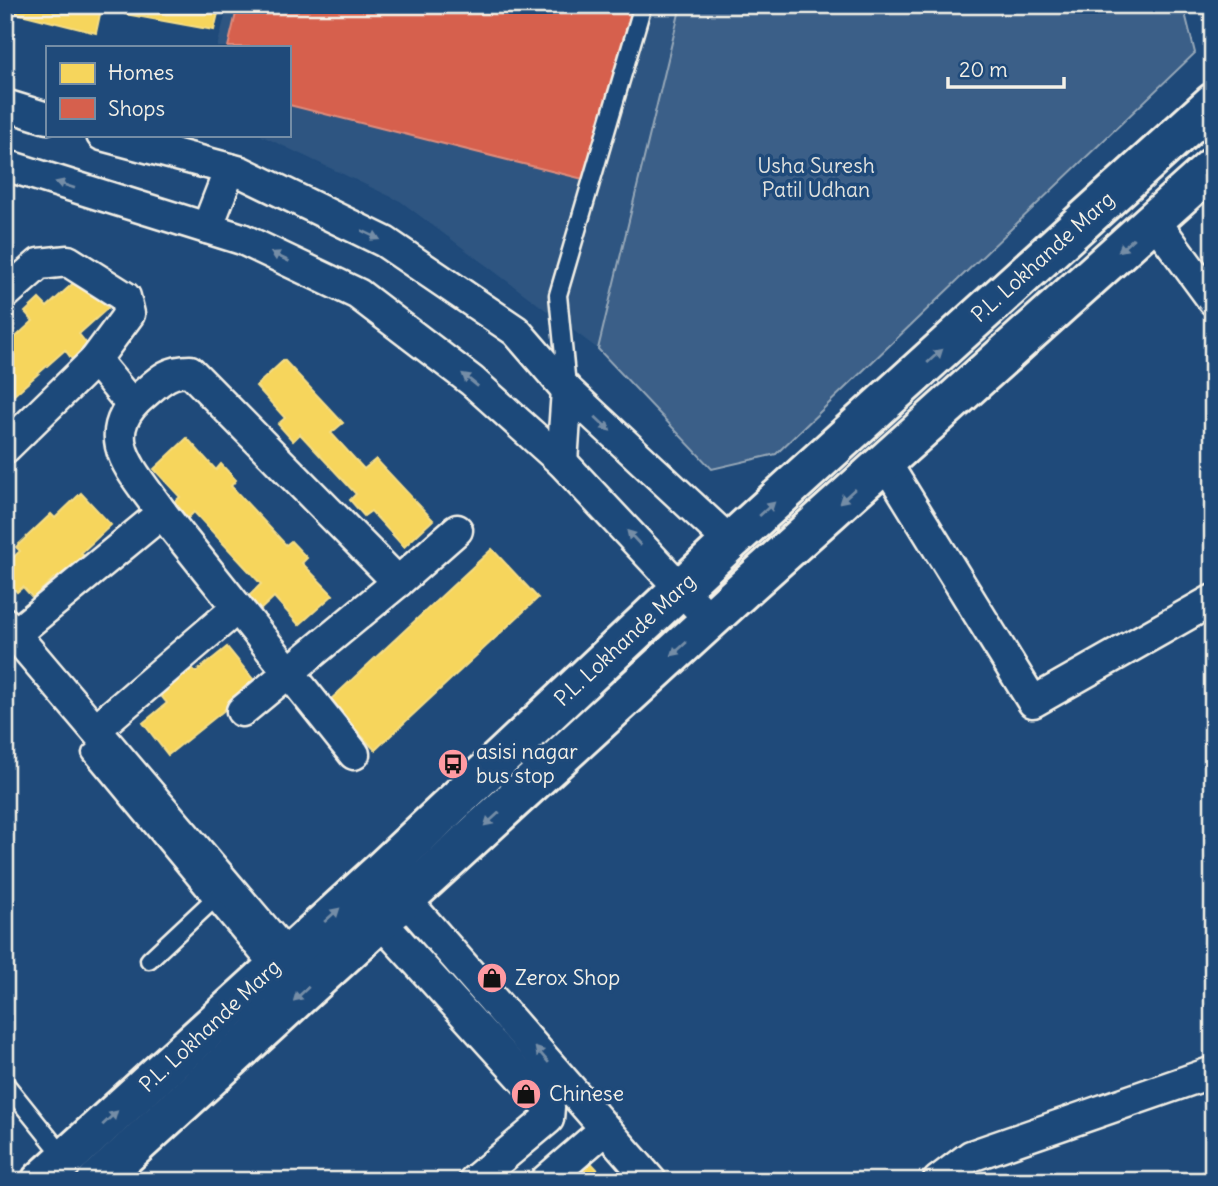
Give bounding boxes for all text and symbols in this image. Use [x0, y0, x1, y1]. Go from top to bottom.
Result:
legend [46, 46, 290, 136]
scale bar [948, 46, 1064, 90]
text: 20 m [959, 56, 1008, 83]
text: Homes [108, 59, 174, 86]
text: Shops [108, 95, 165, 122]
park label: Usha Suresh Patil Udhan [757, 152, 875, 203]
one-way arrow [55, 179, 76, 189]
street label: P.L. Lokhande Marg [966, 185, 1120, 328]
one-way arrow [361, 230, 381, 241]
one-way arrow [1117, 237, 1134, 253]
one-way arrow [270, 252, 291, 263]
one-way arrow [926, 348, 943, 364]
one-way arrow [462, 373, 480, 388]
one-way arrow [594, 415, 611, 431]
one-way arrow [838, 488, 856, 504]
one-way arrow [758, 501, 775, 517]
one-way arrow [626, 529, 642, 547]
street label: P.L. Lokhande Marg [548, 567, 701, 712]
one-way arrow [670, 641, 688, 657]
place label: asisi nagar bus stop [476, 738, 578, 789]
bus stop icon: asisi nagar bus stop [436, 747, 470, 781]
one-way arrow [484, 810, 501, 826]
one-way arrow [323, 907, 341, 923]
street label: P.L. Lokhande Marg [133, 953, 286, 1098]
shop icon: Zerox Shop [475, 961, 509, 995]
place label: Zerox Shop [515, 964, 620, 991]
one-way arrow [293, 985, 310, 1001]
one-way arrow [535, 1047, 550, 1064]
shop icon: Chinese [509, 1077, 543, 1111]
place label: Chinese [549, 1080, 624, 1107]
one-way arrow [101, 1110, 119, 1126]

